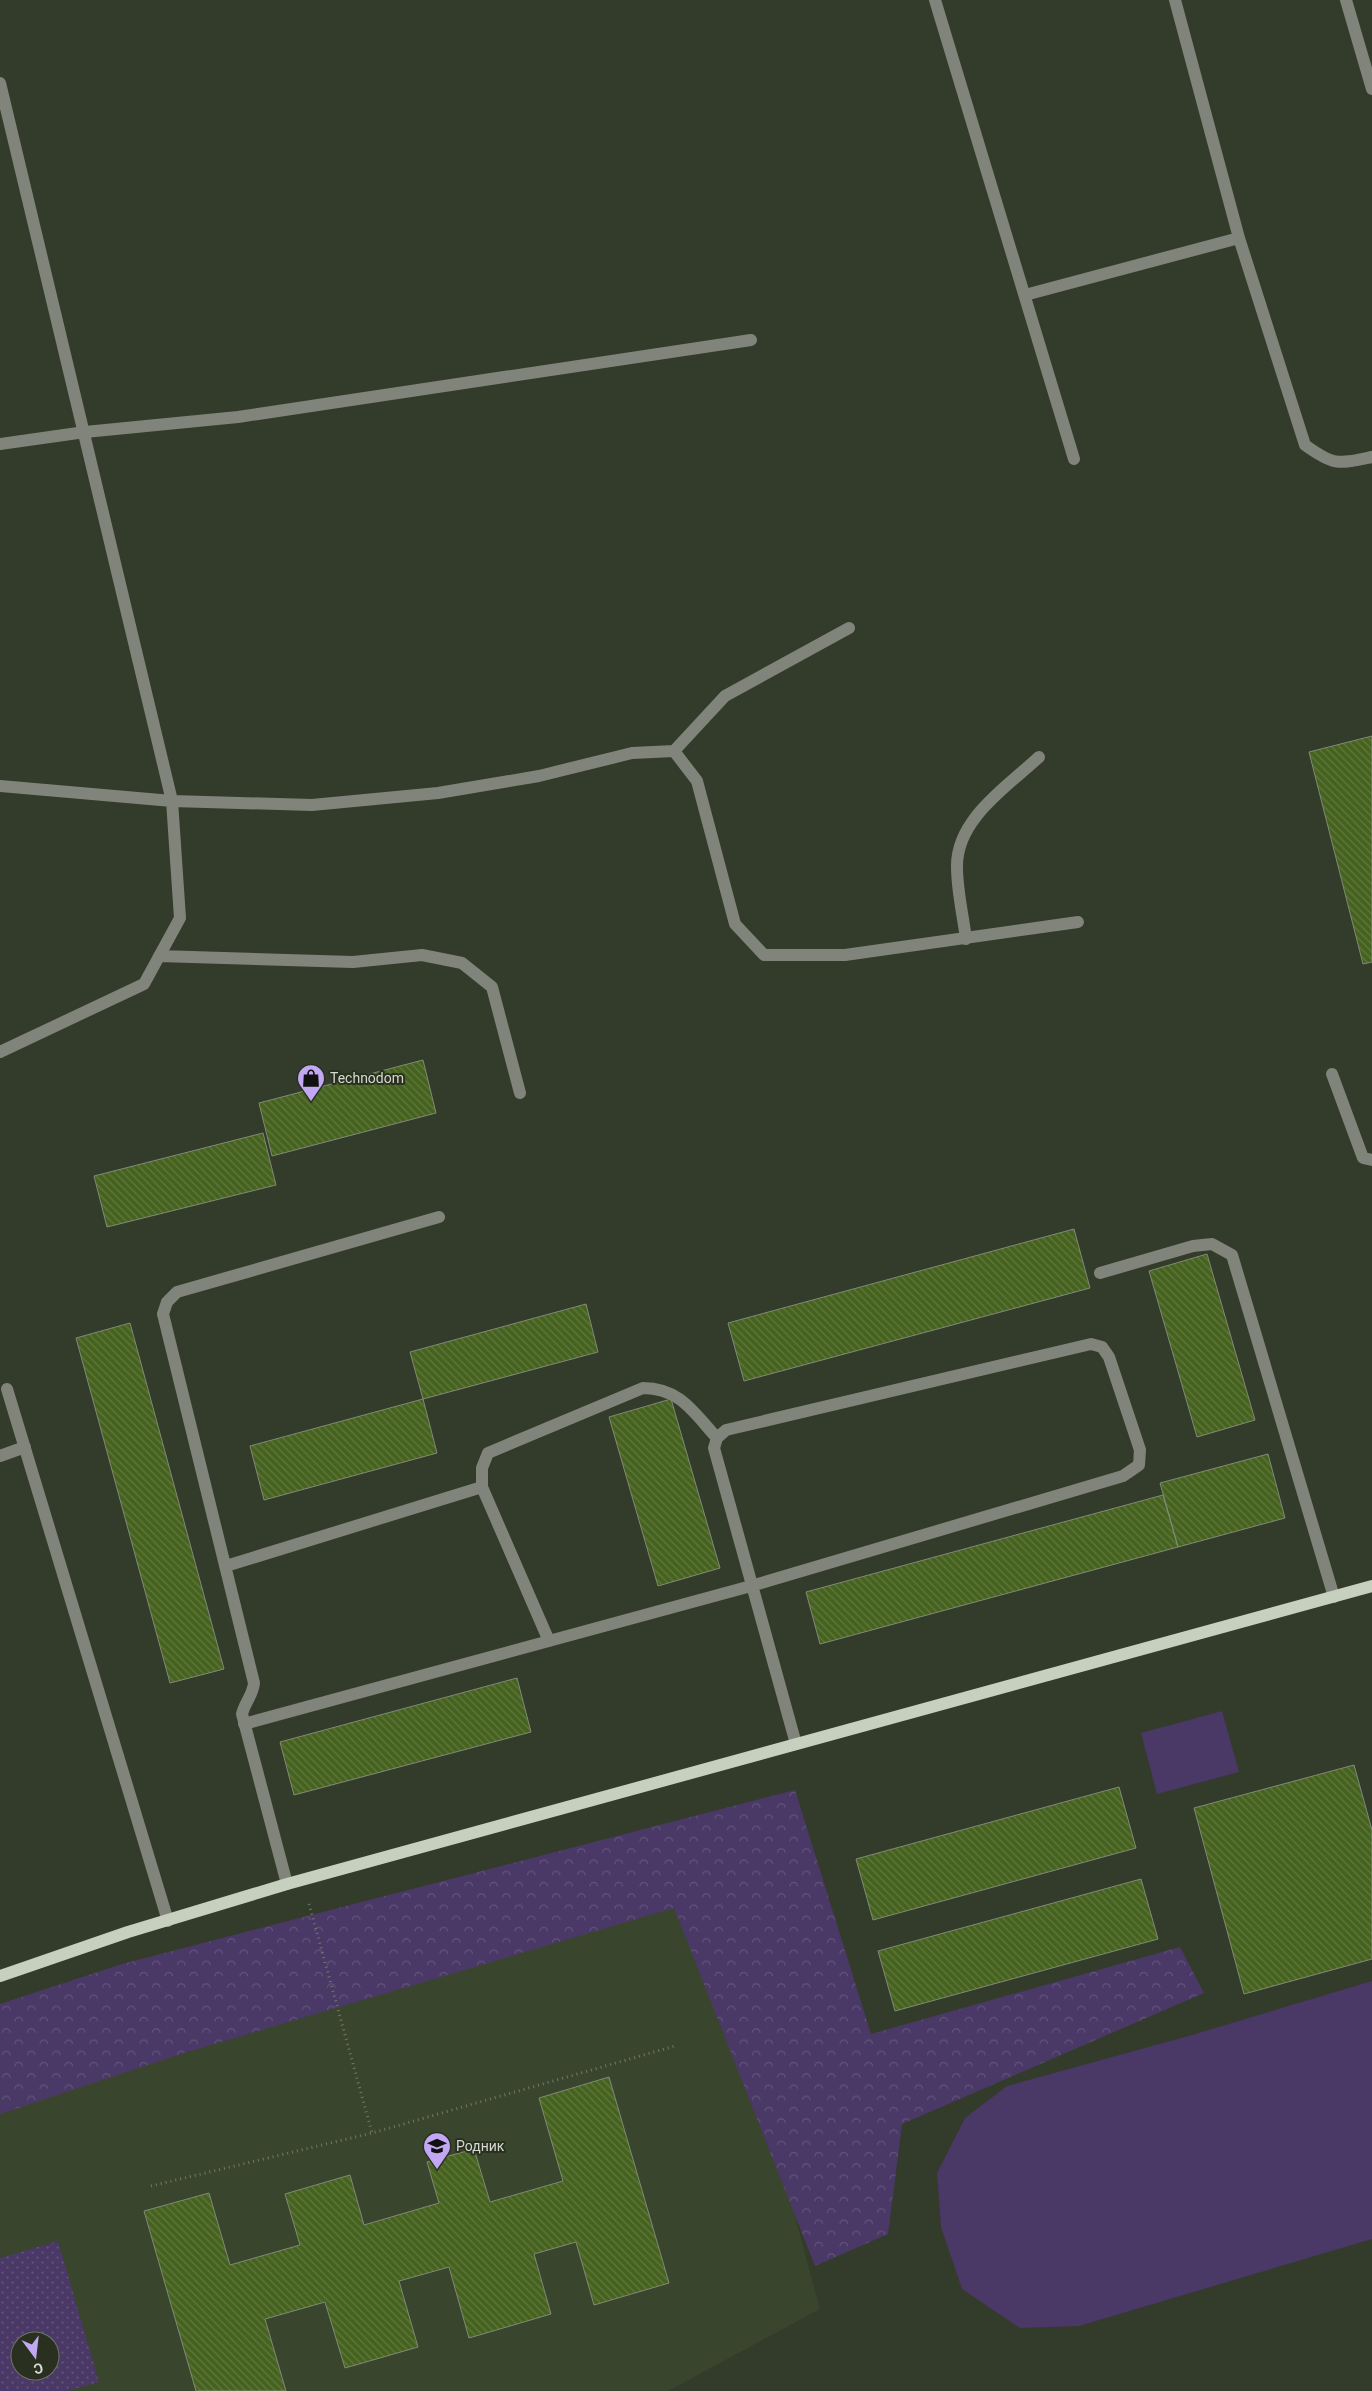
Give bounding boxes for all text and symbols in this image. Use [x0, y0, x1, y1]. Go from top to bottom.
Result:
shop icon: Technodom [296, 1063, 326, 1102]
place label: Technodom [330, 1070, 404, 1086]
school or university icon: Родник [422, 2131, 452, 2170]
place label: Родник [456, 2138, 505, 2154]
north arrow [10, 2331, 60, 2381]
text: С [32, 2360, 45, 2377]

